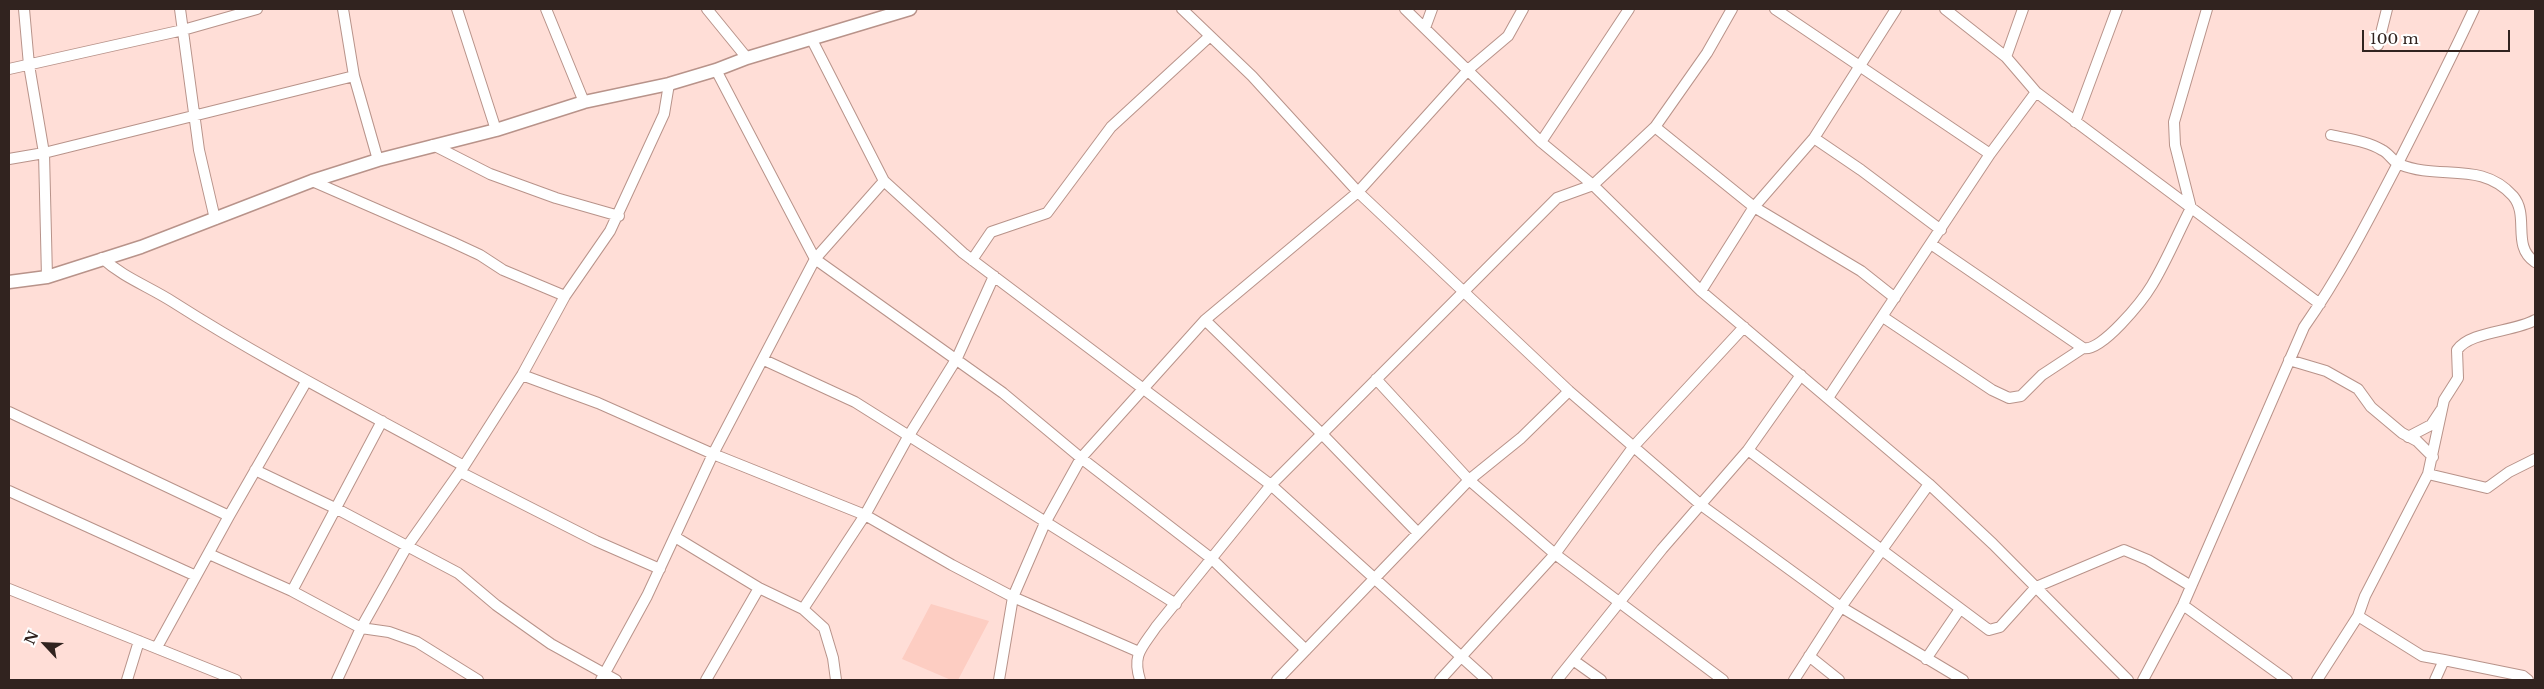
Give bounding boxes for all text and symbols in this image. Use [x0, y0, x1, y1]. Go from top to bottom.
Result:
scale bar [2364, 20, 2512, 52]
text: 100 m [2370, 29, 2419, 48]
north arrow [20, 619, 70, 669]
text: N [20, 628, 42, 647]

